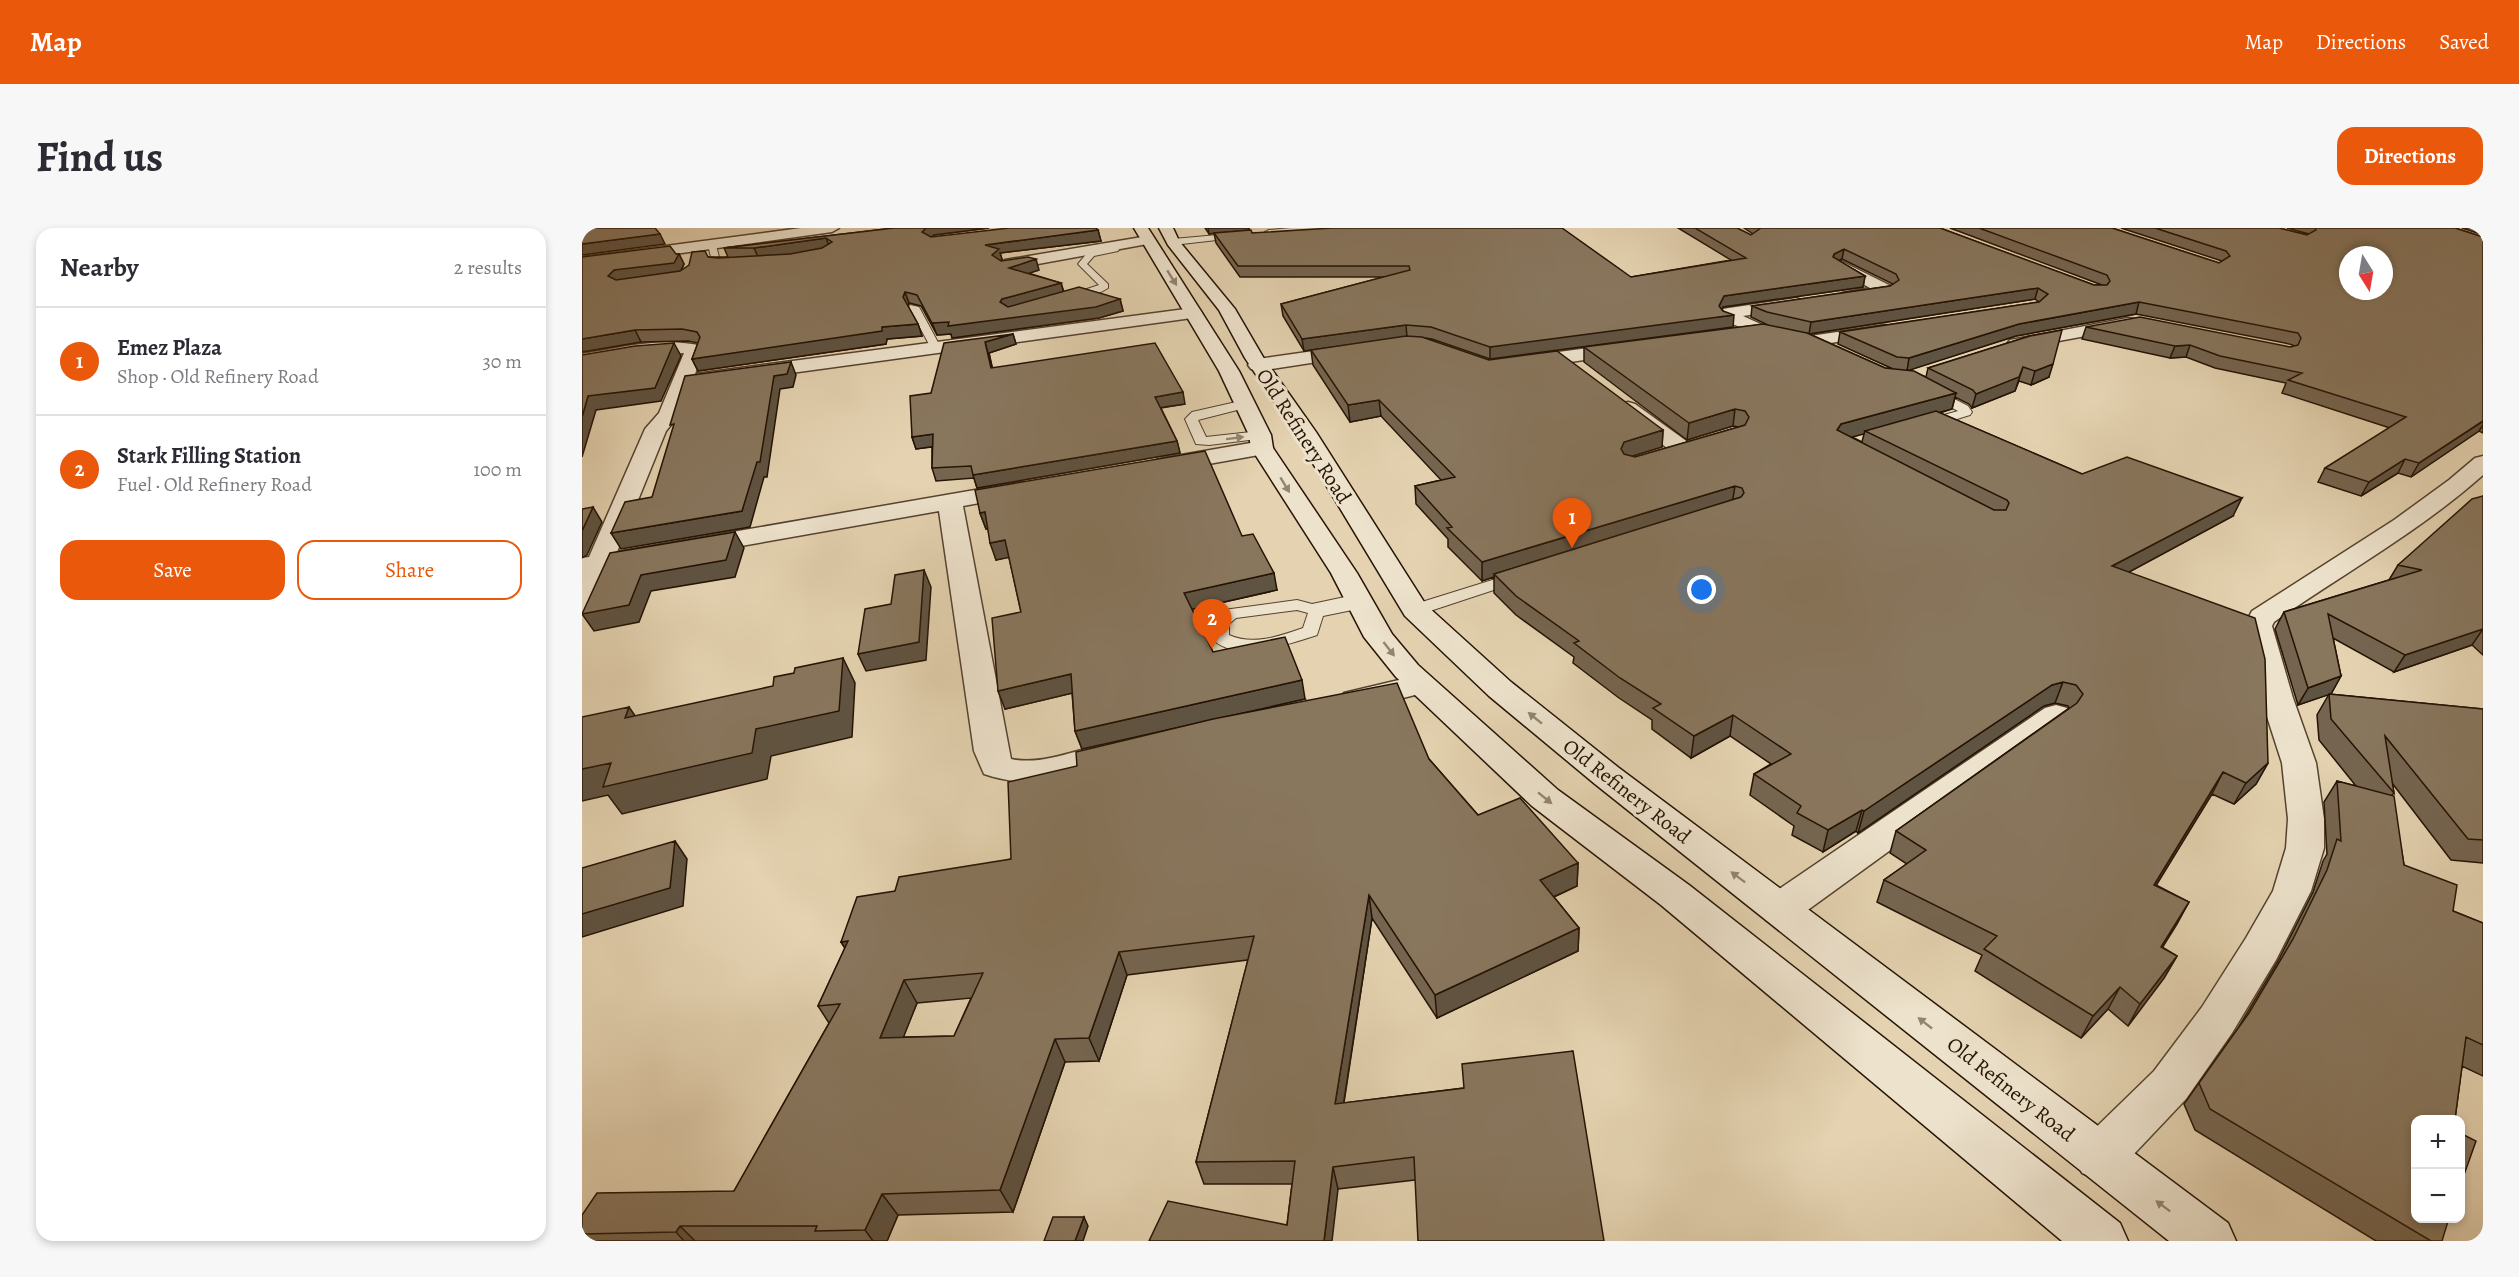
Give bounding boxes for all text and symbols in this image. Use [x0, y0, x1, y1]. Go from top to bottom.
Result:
text: Map [30, 23, 82, 61]
text: Map [2245, 28, 2283, 56]
text: Directions [2316, 28, 2406, 56]
text: Saved [2439, 28, 2489, 56]
button: Directions [2337, 127, 2483, 185]
text: Find us [36, 128, 163, 185]
north arrow [2339, 246, 2393, 300]
text: Nearby [60, 250, 139, 285]
text: 2 results [454, 254, 522, 281]
one-way arrow [1166, 270, 1177, 286]
text: Emez Plaza [117, 333, 222, 363]
text: 1 [76, 348, 83, 375]
text: 30 m [482, 348, 522, 375]
text: Shop · Old Refinery Road [117, 363, 319, 390]
street label: Old Refinery Road [1250, 363, 1358, 509]
one-way arrow [1225, 434, 1244, 443]
text: Stark Filling Station [117, 441, 301, 471]
text: 2 [75, 456, 84, 483]
text: 100 m [473, 456, 522, 483]
text: Fuel · Old Refinery Road [117, 471, 312, 498]
one-way arrow [1280, 477, 1290, 494]
pin: 1 [1552, 498, 1592, 548]
button: Save [60, 540, 285, 600]
button: Share [297, 540, 522, 600]
your location [1687, 575, 1716, 604]
pin: 2 [1192, 600, 1232, 649]
one-way arrow [1383, 642, 1395, 657]
one-way arrow [1528, 712, 1543, 725]
street label: Old Refinery Road [1557, 732, 1697, 850]
one-way arrow [1538, 792, 1553, 804]
one-way arrow [1731, 872, 1746, 884]
one-way arrow [1918, 1017, 1933, 1029]
street label: Old Refinery Road [1941, 1030, 2081, 1148]
map controls [2411, 1115, 2465, 1223]
button: + [2411, 1115, 2465, 1169]
button: − [2411, 1169, 2465, 1223]
one-way arrow [2155, 1199, 2171, 1212]

